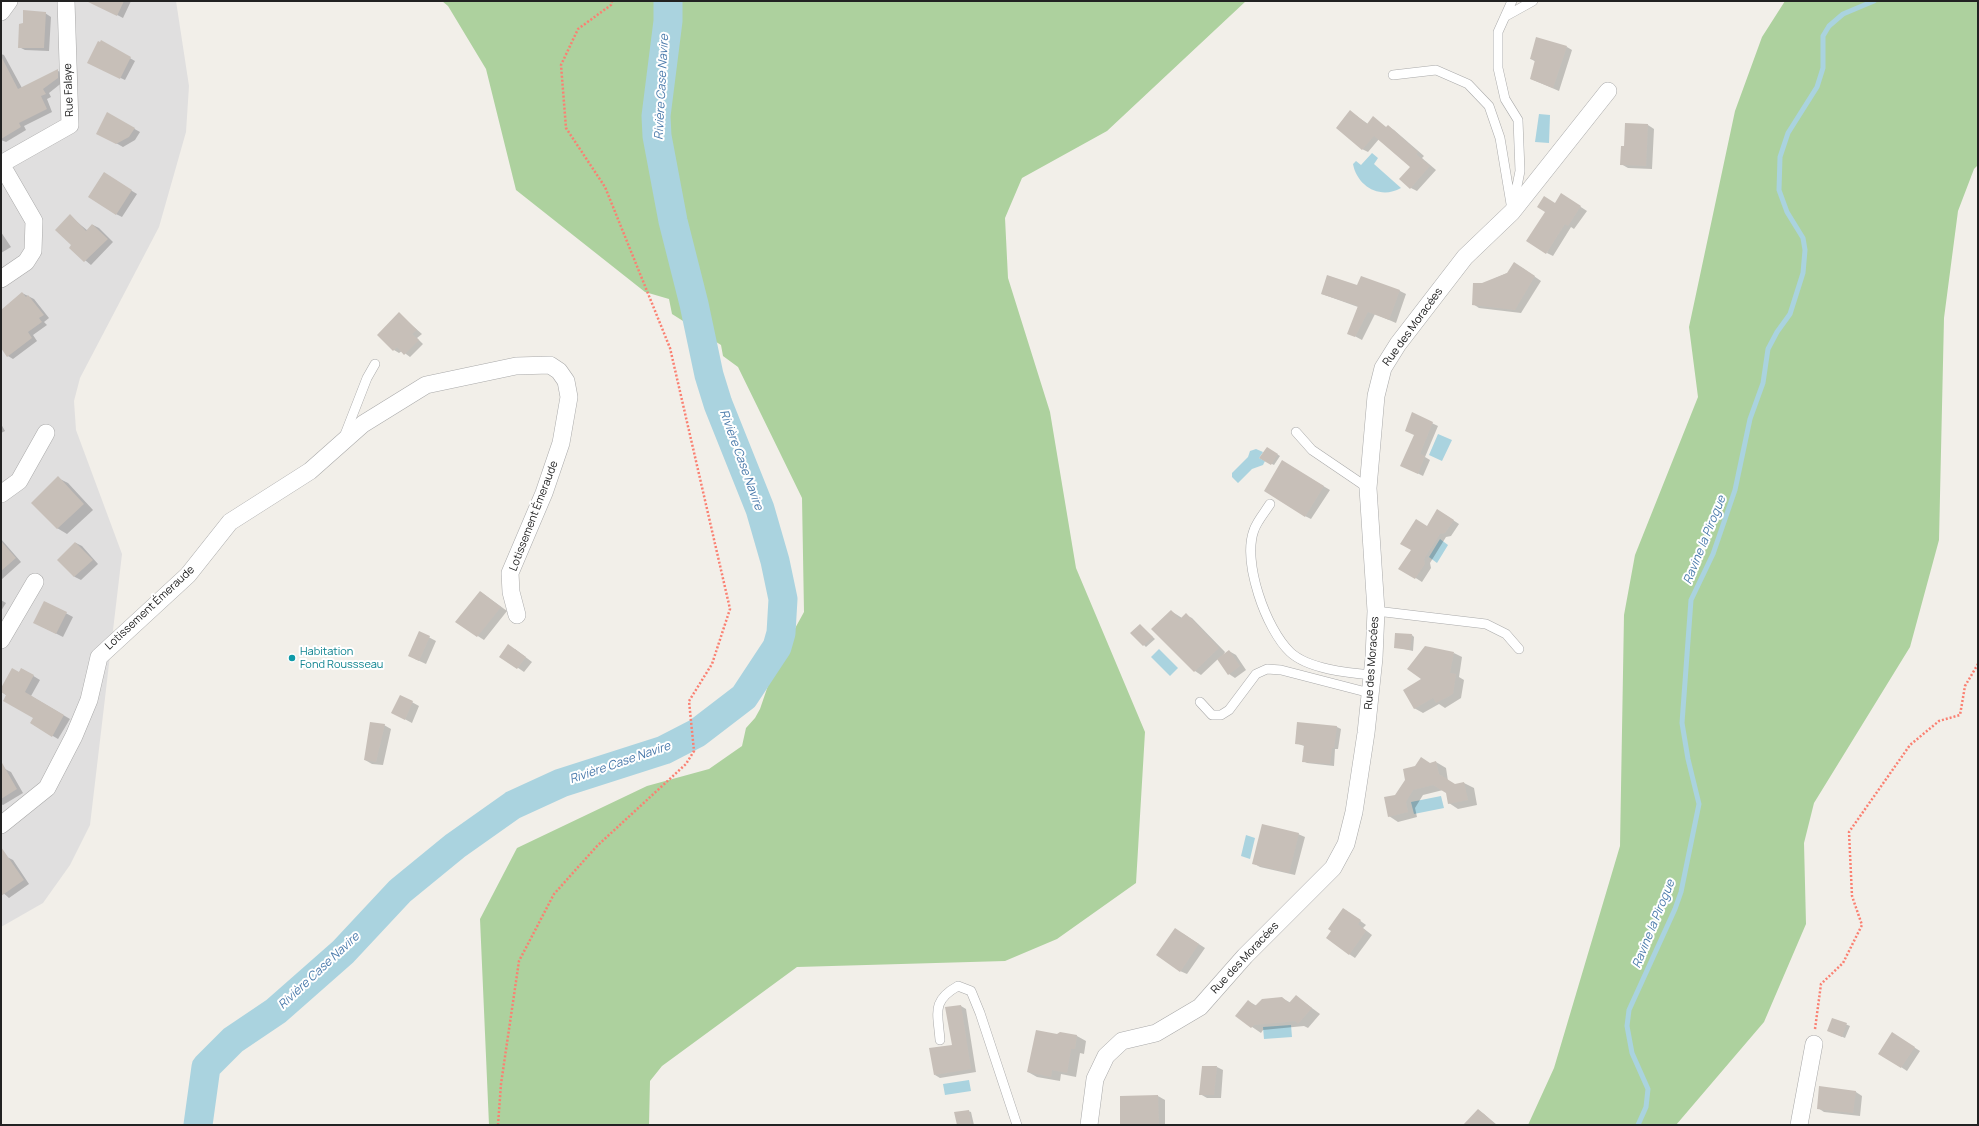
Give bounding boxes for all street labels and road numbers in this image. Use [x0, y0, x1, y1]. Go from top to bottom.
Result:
street label: Rue Falaye [61, 63, 77, 117]
street label: Rue des Moracées [1380, 285, 1446, 369]
street label: Lotissement Émeraude [507, 459, 561, 573]
street label: Lotissement Émeraude [103, 563, 197, 653]
street label: Rue des Moracées [1362, 616, 1382, 710]
street label: Rue des Moracées [1208, 919, 1282, 997]

